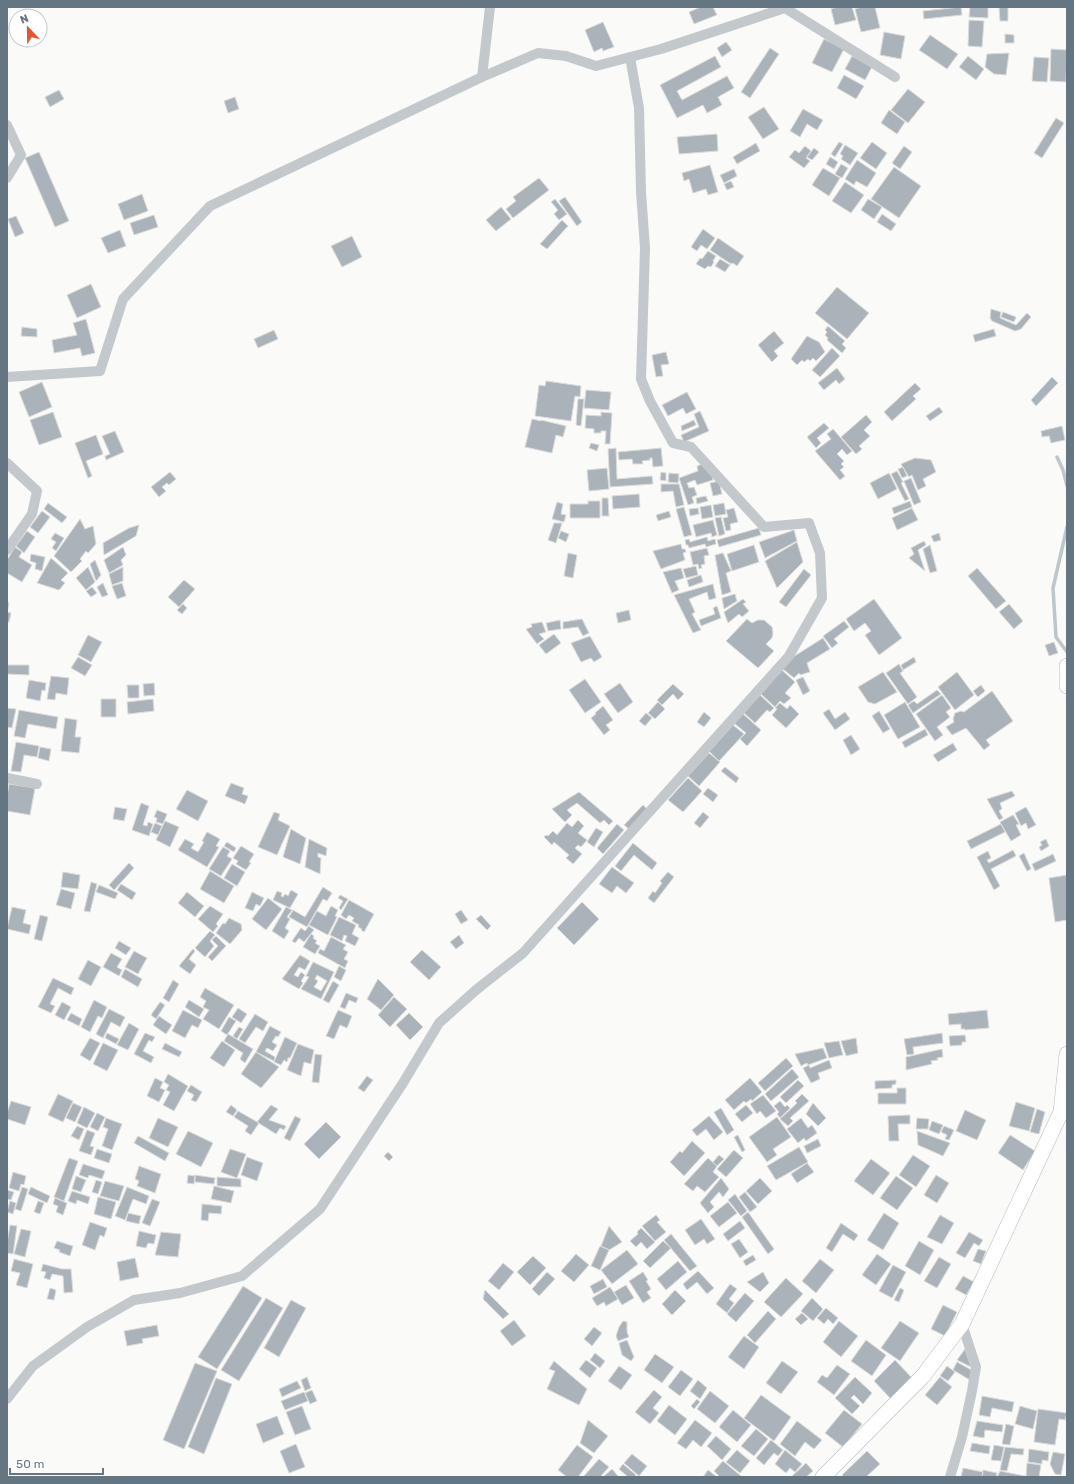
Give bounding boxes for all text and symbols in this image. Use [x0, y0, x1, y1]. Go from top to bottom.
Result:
north arrow [8, 8, 48, 48]
text: N [18, 12, 31, 27]
scale bar [10, 1450, 103, 1476]
text: 50 m [16, 1457, 44, 1471]

